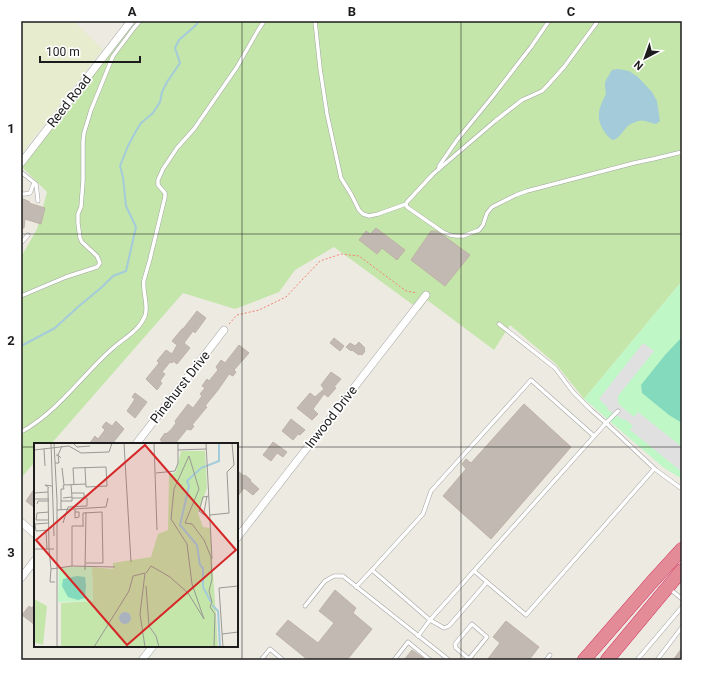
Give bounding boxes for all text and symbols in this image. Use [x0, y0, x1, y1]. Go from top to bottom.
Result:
text: A [128, 4, 137, 19]
text: B [348, 4, 356, 19]
text: C [567, 4, 576, 19]
scale bar [40, 38, 140, 64]
north arrow [625, 38, 665, 78]
text: 100 m [46, 45, 80, 59]
text: N [631, 58, 646, 73]
street label: Reed Road [44, 72, 94, 130]
text: 1 [7, 121, 15, 136]
text: 2 [7, 333, 15, 348]
street label: Pinehurst Drive [147, 348, 213, 426]
street label: Inwood Drive [302, 383, 360, 451]
inset map [34, 443, 238, 647]
text: 3 [7, 545, 15, 560]

